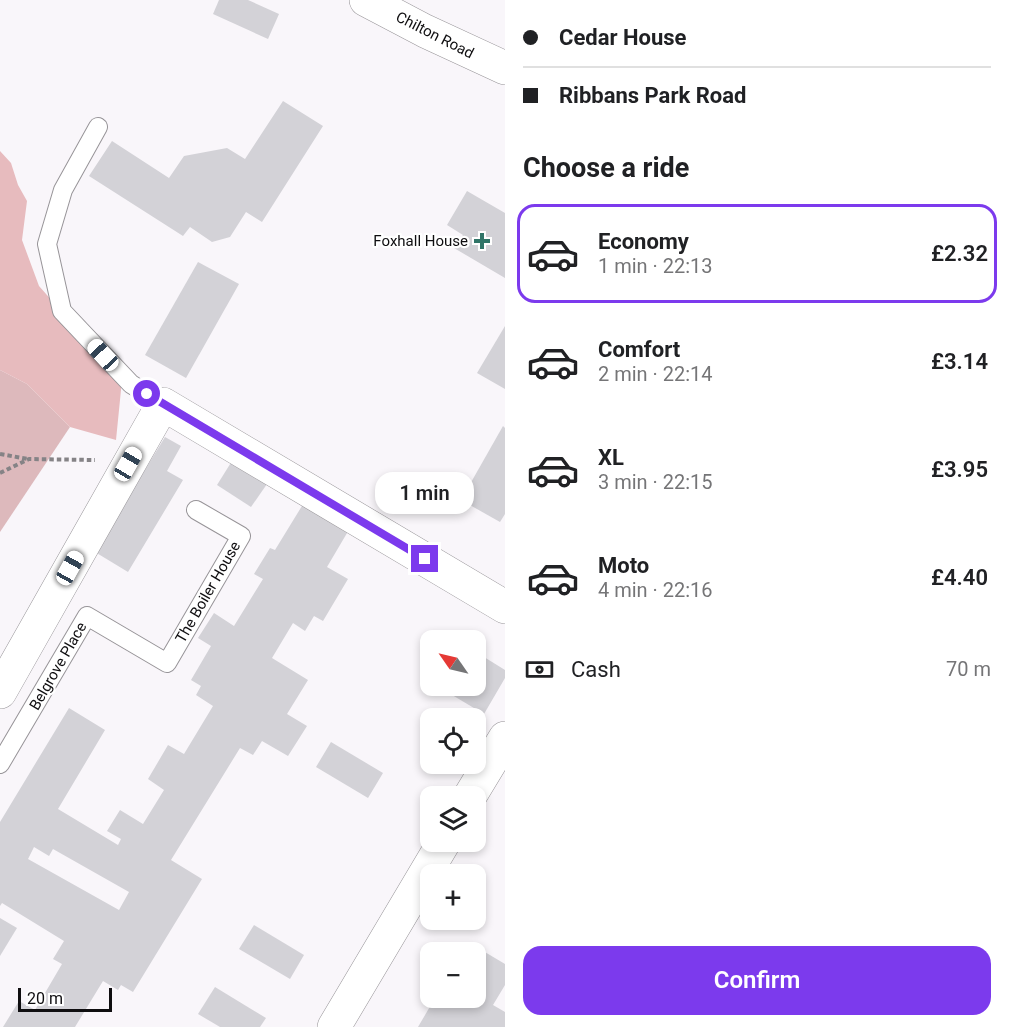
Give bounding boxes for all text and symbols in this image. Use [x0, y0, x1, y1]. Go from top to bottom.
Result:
street label: Chilton Road [393, 8, 477, 62]
text: Cedar House [559, 25, 686, 50]
text: Ribbans Park Road [559, 83, 746, 108]
text: Choose a ride [523, 152, 689, 184]
icon: car [526, 227, 580, 281]
text: Economy [598, 229, 689, 254]
place label: Foxhall House [373, 232, 468, 250]
marker: Foxhall House [473, 232, 491, 250]
text: £2.32 [931, 241, 988, 266]
text: 1 min · 22:13 [598, 254, 713, 278]
icon: car [526, 335, 580, 389]
car [84, 336, 122, 374]
text: Comfort [598, 337, 680, 362]
text: £3.14 [931, 349, 988, 374]
text: 2 min · 22:14 [598, 362, 713, 386]
route start [133, 380, 160, 407]
icon: car [526, 443, 580, 497]
car [111, 444, 145, 484]
text: XL [598, 445, 624, 470]
text: £3.95 [931, 457, 988, 482]
text: 3 min · 22:15 [598, 470, 713, 494]
callout: 1 min [376, 472, 474, 514]
text: 1 min [399, 481, 450, 505]
street label: The Boiler House [172, 538, 244, 646]
route end [411, 545, 438, 572]
car [53, 548, 87, 588]
icon: car [526, 551, 580, 605]
text: Moto [598, 553, 649, 578]
text: £4.40 [931, 565, 988, 590]
text: 4 min · 22:16 [598, 578, 713, 602]
street label: Belgrove Place [26, 619, 90, 713]
north arrow [420, 630, 486, 696]
map controls [420, 630, 486, 1008]
icon: cash [523, 653, 556, 686]
text: Cash [571, 657, 621, 682]
text: 70 m [946, 657, 991, 681]
button: locate [420, 708, 486, 774]
button: layers [420, 786, 486, 852]
button: + [420, 864, 486, 930]
button: − [420, 942, 486, 1008]
button: Confirm [523, 946, 991, 1015]
scale bar [18, 985, 112, 1012]
text: 20 m [27, 989, 63, 1008]

